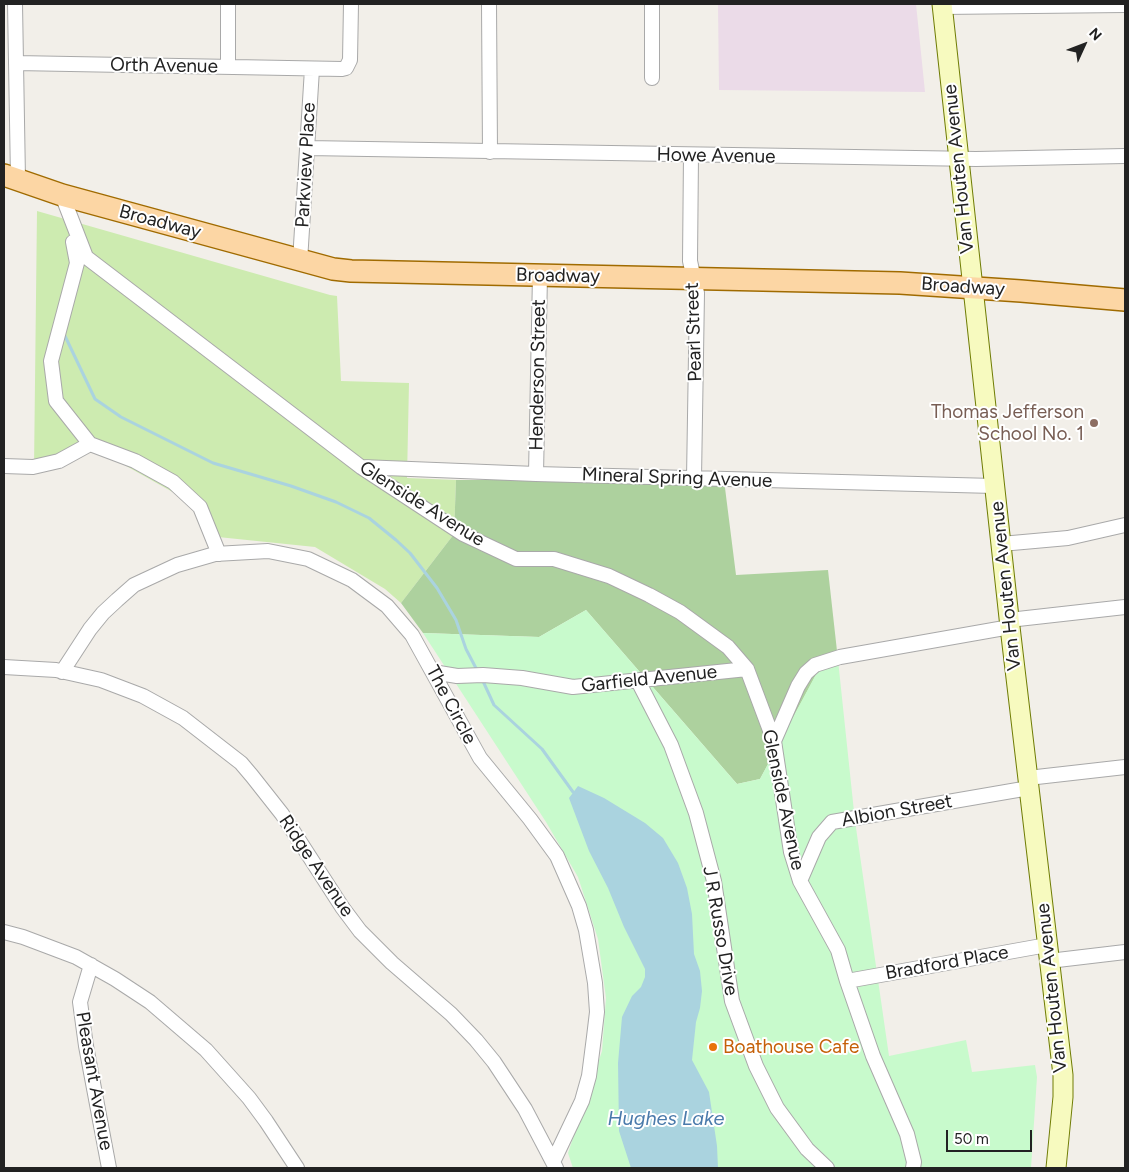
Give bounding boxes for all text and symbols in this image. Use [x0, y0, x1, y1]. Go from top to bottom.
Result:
north arrow [1059, 20, 1109, 70]
text: N [1085, 25, 1105, 44]
street label: Orth Avenue [110, 54, 218, 78]
street label: Van Houten Avenue [939, 83, 979, 255]
street label: Parkview Place [291, 102, 321, 228]
street label: Howe Avenue [656, 144, 776, 168]
street label: Broadway [116, 200, 204, 244]
street label: Broadway [516, 264, 600, 288]
street label: Broadway [920, 273, 1006, 301]
street label: Pearl Street [681, 282, 707, 382]
street label: Henderson Street [525, 299, 551, 451]
place label: Thomas Jefferson School No. 1 [931, 401, 1084, 445]
marker: Thomas Jefferson School No. 1 [1088, 417, 1100, 429]
street label: Glenside Avenue [355, 456, 489, 552]
street label: Mineral Spring Avenue [581, 463, 773, 493]
street label: Van Houten Avenue [986, 500, 1026, 672]
street label: Garfield Avenue [580, 661, 718, 697]
street label: The Circle [421, 662, 481, 748]
street label: Glenside Avenue [757, 728, 809, 872]
street label: Albion Street [840, 790, 954, 832]
street label: Ridge Avenue [274, 811, 358, 921]
street label: J R Russo Drive [697, 865, 743, 997]
street label: Van Houten Avenue [1032, 902, 1072, 1074]
street label: Bradford Place [884, 941, 1010, 985]
street label: Pleasant Avenue [71, 1010, 117, 1152]
place label: Boathouse Cafe [723, 1036, 859, 1058]
marker: Boathouse Cafe [707, 1041, 719, 1053]
water label: Hughes Lake [608, 1107, 724, 1131]
scale bar [949, 1120, 1035, 1152]
text: 50 m [954, 1130, 989, 1148]

